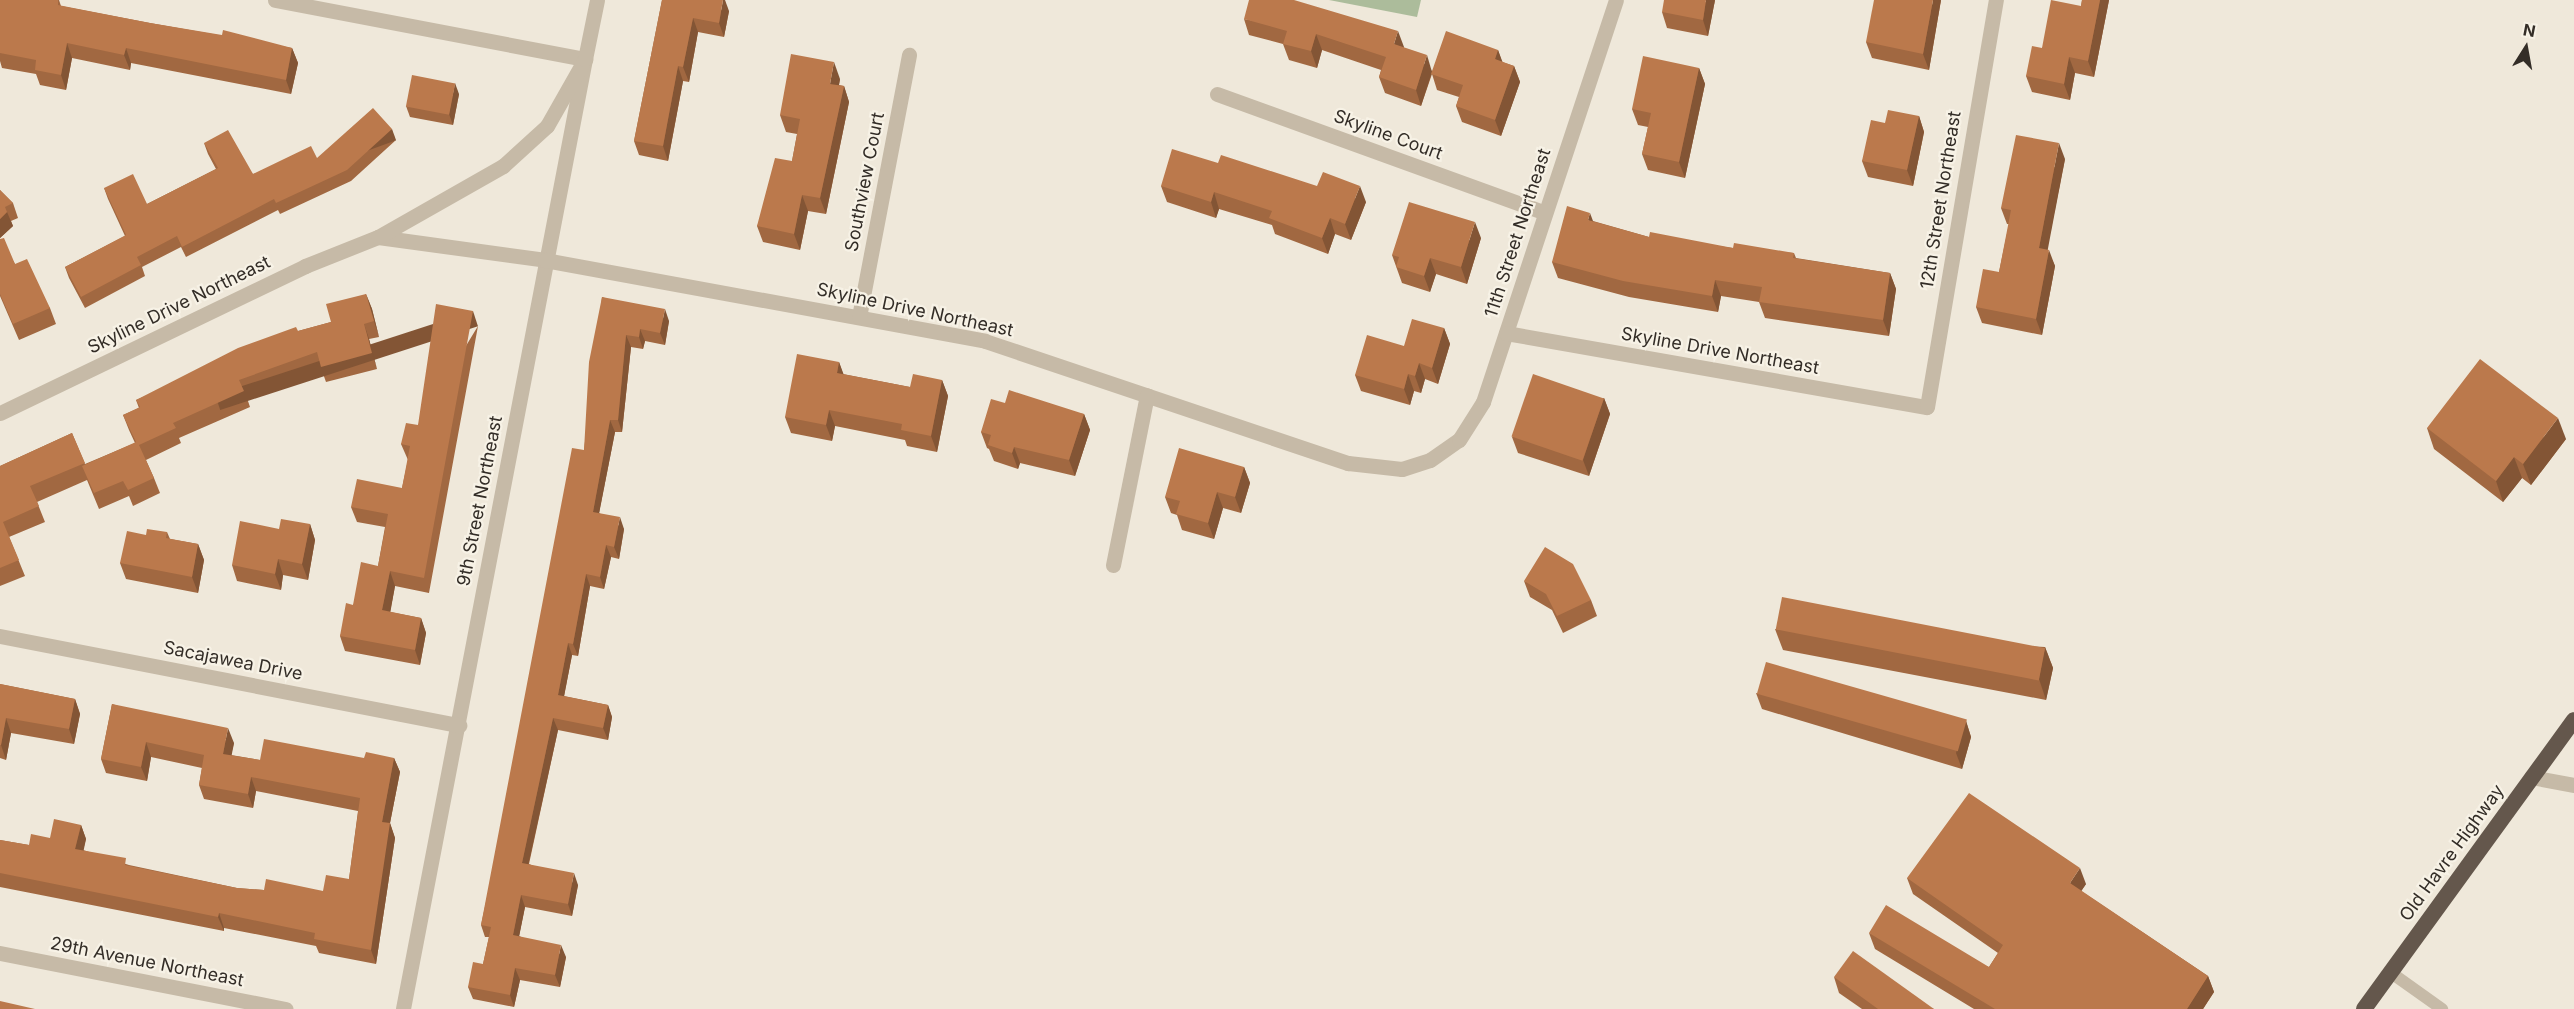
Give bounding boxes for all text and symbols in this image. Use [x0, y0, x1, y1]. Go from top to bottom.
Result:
north arrow [2496, 18, 2556, 78]
text: N [2522, 19, 2537, 41]
street label: Skyline Court [1331, 105, 1445, 165]
street label: 12th Street Northeast [1916, 109, 1966, 291]
street label: Southview Court [841, 111, 889, 253]
street label: 11th Street Northeast [1480, 146, 1556, 320]
street label: Skyline Drive Northeast [84, 251, 274, 359]
street label: Skyline Drive Northeast [815, 279, 1015, 341]
street label: Skyline Drive Northeast [1619, 323, 1821, 379]
street label: 9th Street Northeast [453, 414, 507, 588]
street label: Sacajawea Drive [161, 637, 305, 685]
street label: Old Havre Highway [2395, 780, 2509, 926]
street label: 29th Avenue Northeast [49, 933, 245, 991]

